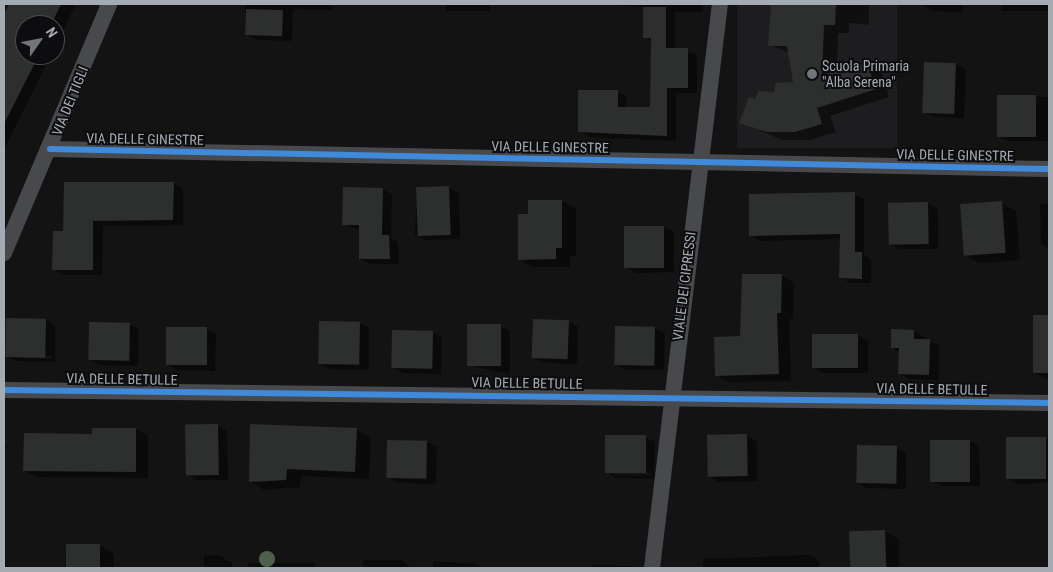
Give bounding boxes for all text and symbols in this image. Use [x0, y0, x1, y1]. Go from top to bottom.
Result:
north arrow [15, 15, 65, 65]
text: N [43, 24, 61, 40]
place label: Scuola Primaria "Alba Serena" [822, 58, 909, 90]
street label: VIA DEI TIGLI [48, 64, 92, 138]
marker: Scuola Primaria "Alba Serena" [806, 68, 818, 80]
street label: VIA DELLE GINESTRE [86, 130, 204, 148]
street label: VIA DELLE GINESTRE [491, 138, 609, 156]
street label: VIA DELLE GINESTRE [896, 146, 1014, 164]
street label: VIALE DEI CIPRESSI [669, 231, 699, 341]
street label: VIA DELLE BETULLE [66, 370, 178, 388]
street label: VIA DELLE BETULLE [471, 374, 583, 392]
street label: VIA DELLE BETULLE [876, 380, 988, 398]

